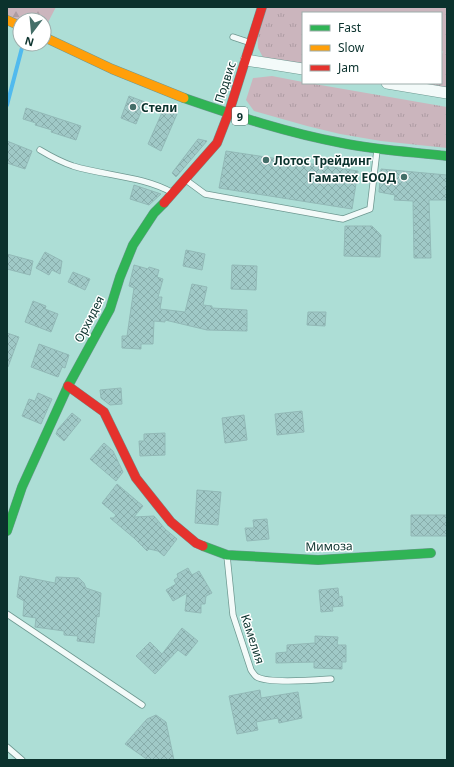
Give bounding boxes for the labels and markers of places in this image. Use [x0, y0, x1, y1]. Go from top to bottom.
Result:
place label: Стели [141, 99, 177, 116]
marker: Стели [128, 102, 138, 112]
place label: Лотос Трейдинг [274, 152, 372, 169]
marker: Лотос Трейдинг [261, 155, 271, 165]
place label: Гаматех ЕООД [308, 169, 397, 186]
marker: Гаматех ЕООД [399, 172, 409, 182]

